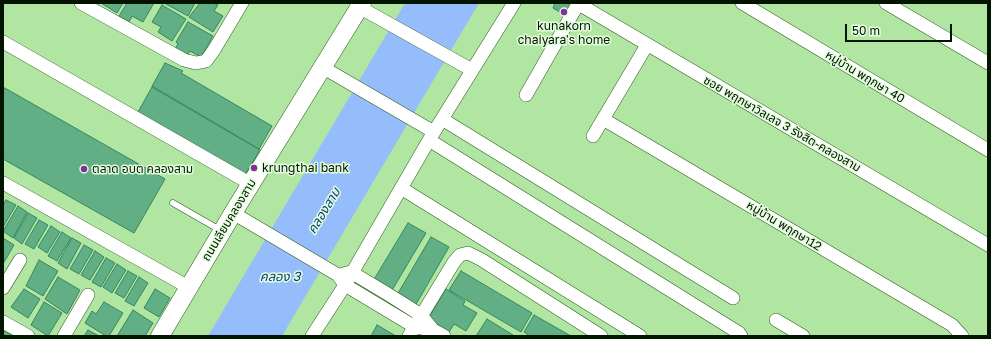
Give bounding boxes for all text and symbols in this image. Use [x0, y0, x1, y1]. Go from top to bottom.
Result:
marker: kunakorn chaiyara's home [559, 7, 569, 17]
scale bar [847, 16, 954, 42]
place label: kunakorn chaiyara's home [518, 19, 610, 47]
text: 50 m [852, 23, 880, 38]
street label: หมู่บ้าน พฤกษา 40 [823, 48, 907, 106]
street label: ซอย พฤกษาวิลเลจ 3 รังสิต-คลองสาม [701, 73, 863, 175]
place label: krungthai bank [262, 161, 349, 175]
place label: ตลาด อบต คลองสาม [92, 162, 193, 176]
marker: krungthai bank [249, 163, 259, 173]
marker: ตลาด อบต คลองสาม [79, 164, 89, 174]
street label: ถนนเลียบคลองสาม [199, 176, 259, 264]
water label: คลองสาม [304, 185, 344, 237]
street label: หมู่บ้าน พฤกษา12 [744, 198, 824, 254]
water label: คลอง 3 [260, 269, 300, 285]

